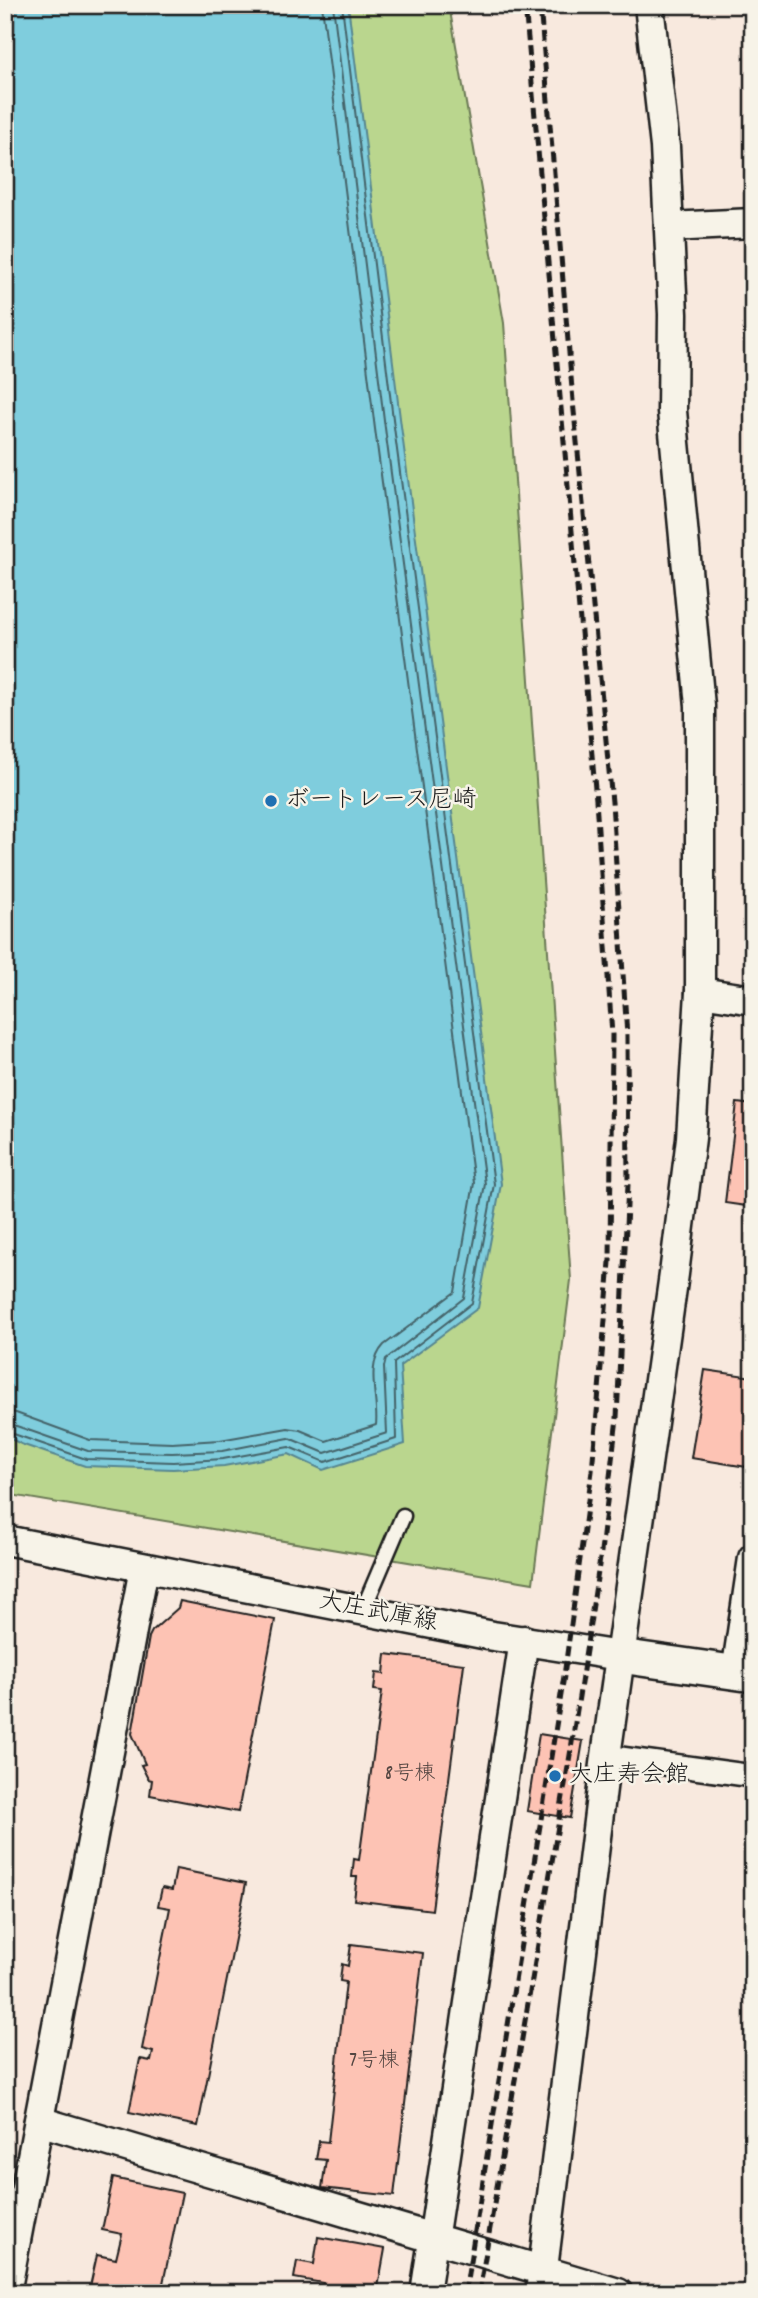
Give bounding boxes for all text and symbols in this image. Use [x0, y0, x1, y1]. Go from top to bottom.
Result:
place label: ボートレース尼崎 [285, 784, 477, 818]
marker: ボートレース尼崎 [263, 793, 279, 809]
street label: 大庄武庫線 [316, 1585, 440, 1641]
place label: 大庄寿会館 [569, 1759, 689, 1793]
house number: 8号棟 [385, 1760, 435, 1790]
marker: 大庄寿会館 [547, 1768, 563, 1784]
house number: 7号棟 [349, 2047, 399, 2077]

